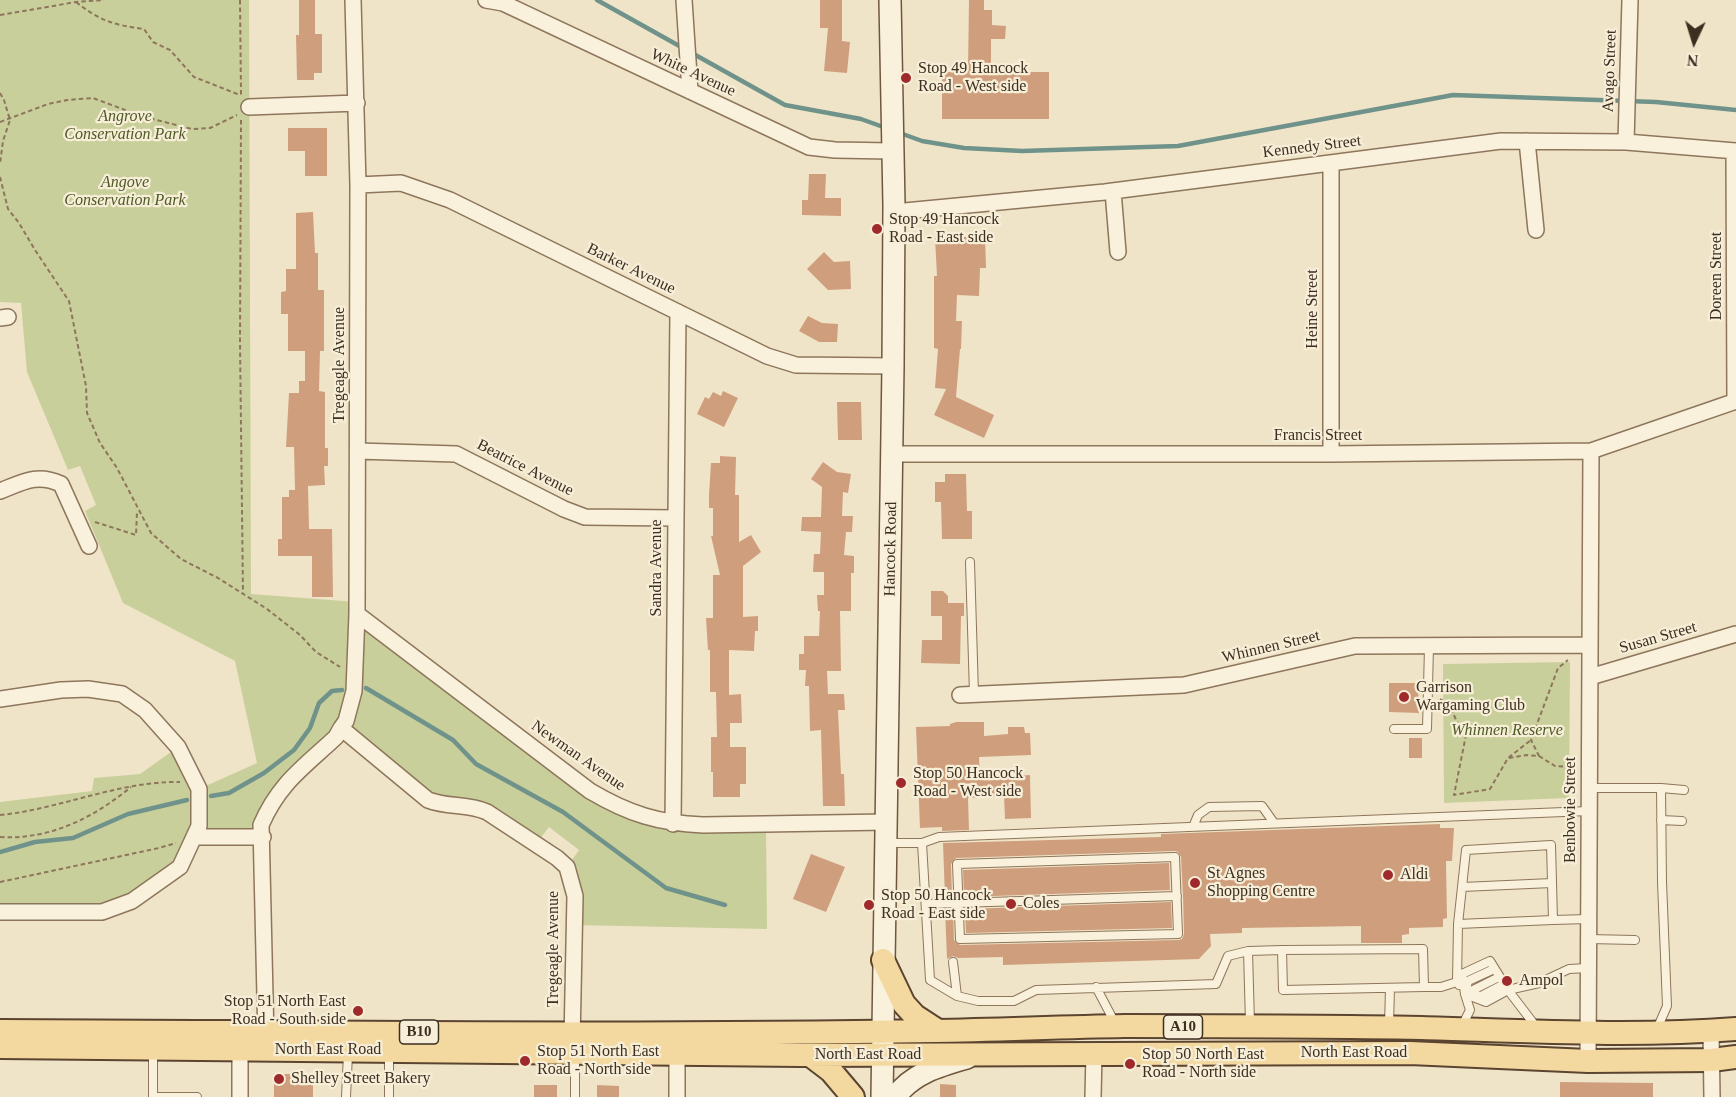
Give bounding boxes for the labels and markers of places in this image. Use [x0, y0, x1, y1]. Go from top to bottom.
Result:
place label: Stop 49 Hancock Road - West side [918, 59, 1028, 97]
marker: Stop 49 Hancock Road - West side [899, 71, 913, 85]
place label: Stop 49 Hancock Road - East side [889, 210, 999, 248]
marker: Stop 49 Hancock Road - East side [870, 222, 884, 236]
place label: Garrison Wargaming Club [1416, 678, 1525, 716]
marker: Garrison Wargaming Club [1397, 690, 1411, 704]
place label: Stop 50 Hancock Road - West side [913, 764, 1023, 802]
marker: Stop 50 Hancock Road - West side [894, 776, 908, 790]
place label: St Agnes Shopping Centre [1207, 864, 1315, 902]
place label: Aldi [1400, 865, 1428, 885]
marker: Aldi [1381, 868, 1395, 882]
marker: St Agnes Shopping Centre [1188, 876, 1202, 890]
place label: Stop 50 Hancock Road - East side [881, 886, 991, 924]
place label: Coles [1023, 894, 1059, 914]
marker: Coles [1004, 897, 1018, 911]
marker: Stop 50 Hancock Road - East side [862, 898, 876, 912]
place label: Ampol [1519, 971, 1563, 991]
marker: Ampol [1500, 974, 1514, 988]
place label: Stop 51 North East Road - South side [224, 992, 346, 1030]
marker: Stop 51 North East Road - South side [351, 1004, 365, 1018]
place label: Stop 51 North East Road - North side [537, 1042, 659, 1080]
place label: Stop 50 North East Road - North side [1142, 1045, 1264, 1083]
marker: Stop 51 North East Road - North side [518, 1054, 532, 1068]
marker: Stop 50 North East Road - North side [1123, 1057, 1137, 1071]
place label: Shelley Street Bakery [291, 1069, 431, 1089]
marker: Shelley Street Bakery [272, 1072, 286, 1086]

